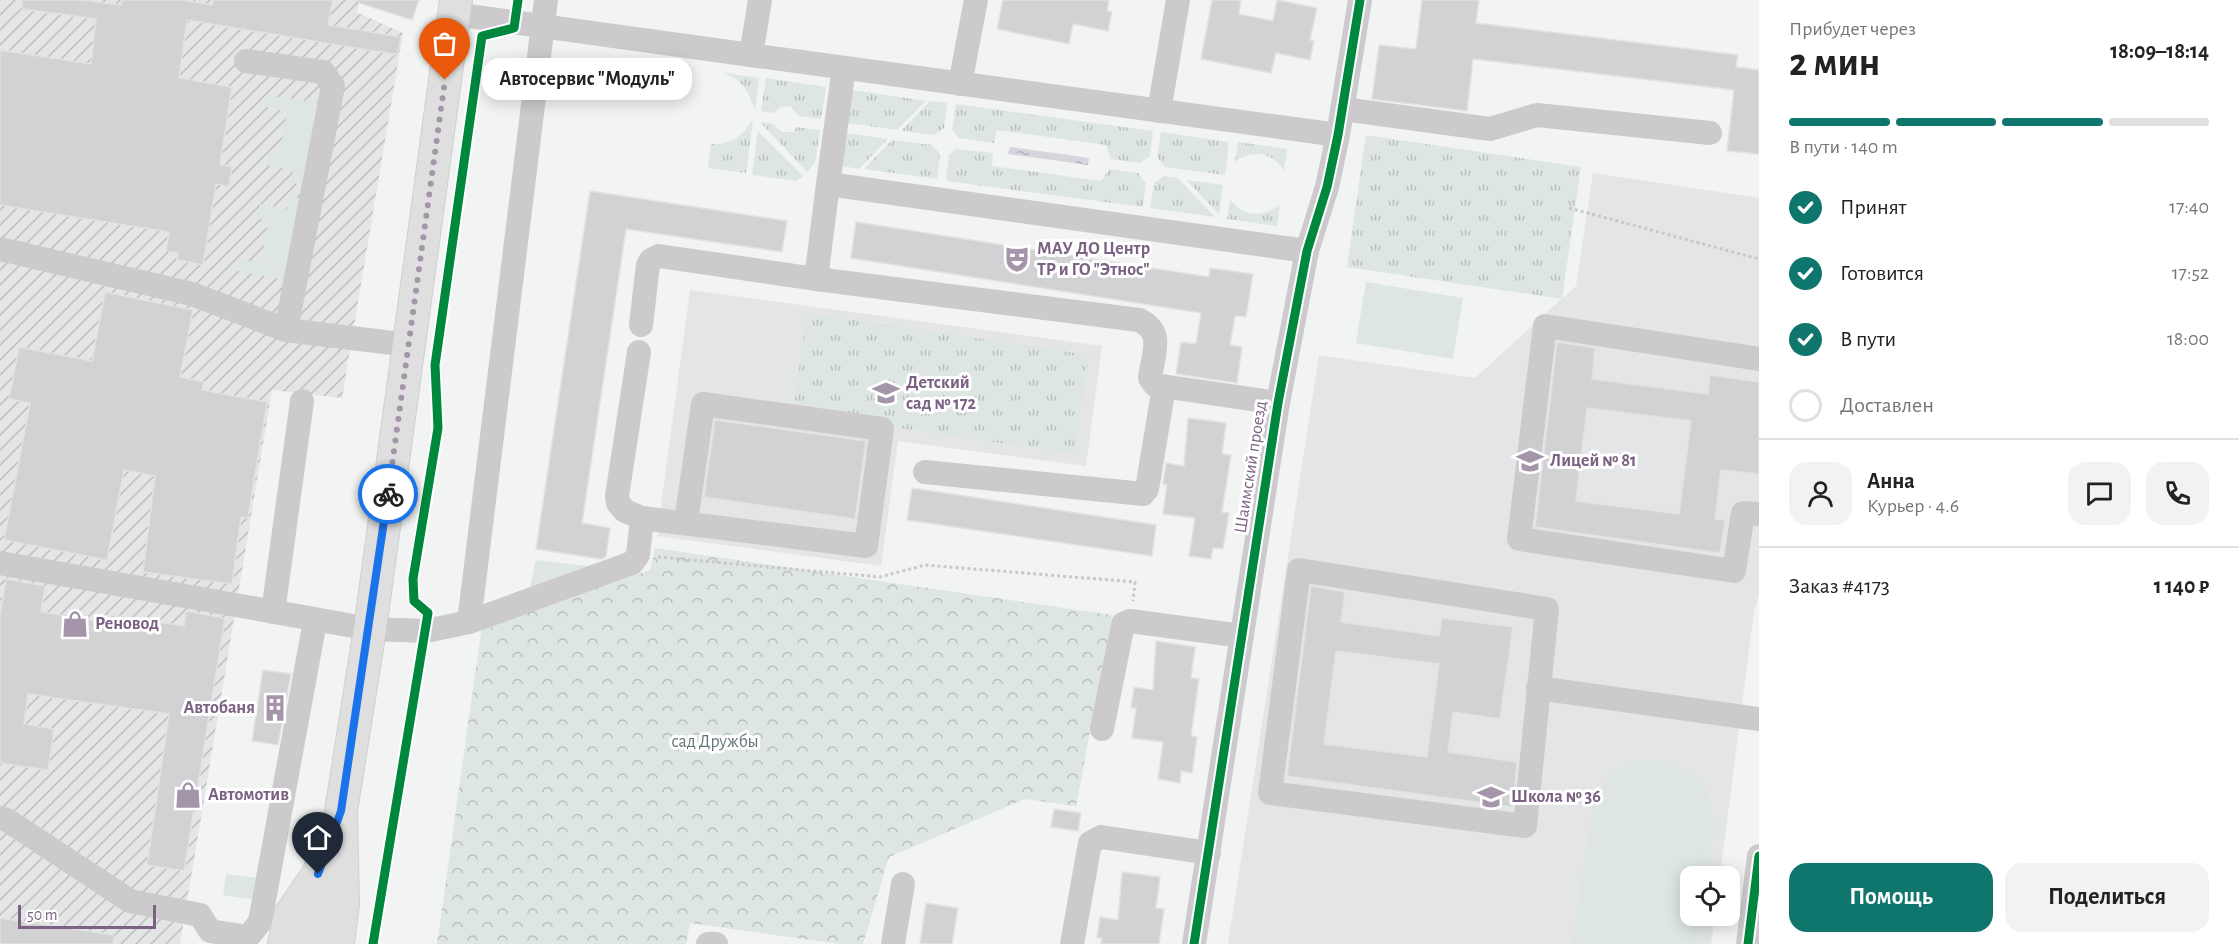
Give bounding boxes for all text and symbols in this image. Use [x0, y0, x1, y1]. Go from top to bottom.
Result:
pin [419, 18, 470, 80]
text: Прибудет через [1789, 19, 1916, 39]
icon: bag [428, 27, 461, 60]
text: 18:09–18:14 [2110, 40, 2209, 62]
text: 2 мин [1789, 44, 1880, 83]
callout: Автосервис "Модуль" [481, 59, 691, 101]
text: Автосервис "Модуль" [499, 69, 675, 89]
text: В пути · 140 m [1789, 137, 1898, 157]
icon: check [1789, 191, 1822, 224]
text: Принят [1840, 196, 1906, 218]
text: 17:40 [2169, 197, 2209, 217]
place label: МАУ ДО Центр ТР и ГО "Этнос" [1037, 240, 1150, 279]
theatre icon: МАУ ДО Центр ТР и ГО "Этнос" [1002, 244, 1032, 274]
icon: check [1789, 257, 1822, 290]
text: Готовится [1840, 262, 1924, 284]
text: 17:52 [2172, 263, 2209, 283]
icon: check [1789, 323, 1822, 356]
text: В пути [1840, 328, 1896, 350]
text: 18:00 [2167, 329, 2209, 349]
place label: Детский сад № 172 [906, 374, 977, 413]
school or university icon: Детский сад № 172 [871, 378, 901, 408]
text: Доставлен [1840, 394, 1934, 416]
street label: Шаимский проезд [1232, 399, 1270, 535]
school or university icon: Лицей № 81 [1515, 446, 1545, 476]
place label: Лицей № 81 [1550, 452, 1637, 470]
button: person [1789, 462, 1852, 525]
button: chat [2068, 462, 2131, 525]
button: phone [2146, 462, 2209, 525]
courier [358, 464, 418, 524]
text: Анна [1867, 470, 1915, 492]
icon: bike [372, 478, 405, 511]
text: Курьер · 4.6 [1867, 496, 1959, 516]
text: Заказ #4173 [1789, 575, 1890, 597]
text: 1 140 ₽ [2154, 575, 2209, 597]
shop icon: Реновод [60, 609, 90, 639]
place label: Реновод [95, 615, 159, 633]
building icon: Автобаня [260, 693, 290, 723]
place label: Автобаня [183, 699, 255, 717]
park label: сад Дружбы [671, 732, 759, 751]
shop icon: Автомотив [173, 780, 203, 810]
school or university icon: Школа № 36 [1476, 782, 1506, 812]
place label: Автомотив [208, 786, 289, 804]
place label: Школа № 36 [1511, 788, 1601, 806]
pin [292, 812, 343, 874]
icon: home [301, 821, 334, 854]
button: Помощь [1789, 863, 1993, 932]
button: Поделиться [2005, 863, 2209, 932]
map controls [1680, 866, 1740, 926]
button: locate [1680, 866, 1740, 926]
scale bar [18, 902, 156, 930]
text: 50 m [27, 907, 58, 923]

